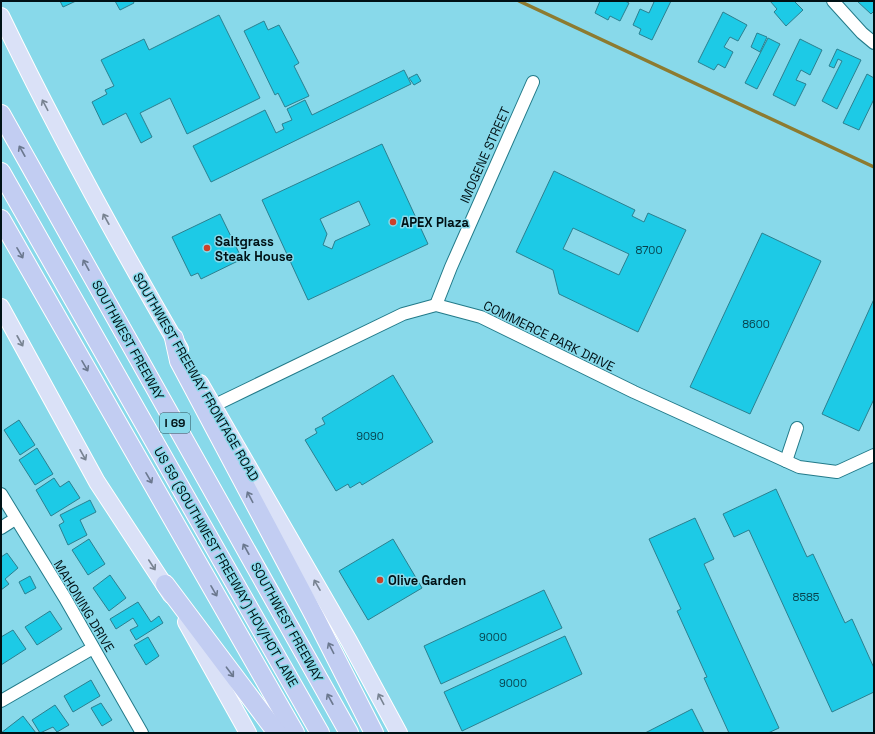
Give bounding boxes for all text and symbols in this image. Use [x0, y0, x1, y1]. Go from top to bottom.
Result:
one-way arrow [41, 99, 48, 111]
street label: IMOGENE STREET [456, 104, 514, 206]
one-way arrow [18, 146, 26, 158]
one-way arrow [102, 213, 110, 225]
place label: APEX Plaza [401, 214, 470, 231]
marker: APEX Plaza [388, 217, 398, 227]
place label: Saltgrass Steak House [215, 233, 293, 265]
marker: Saltgrass Steak House [202, 243, 212, 253]
house number: 8700 [636, 243, 662, 257]
one-way arrow [16, 247, 24, 259]
one-way arrow [82, 259, 90, 271]
street label: SOUTHWEST FREEWAY FRONTAGE ROAD [129, 270, 263, 484]
street label: SOUTHWEST FREEWAY [88, 277, 168, 403]
street label: COMMERCE PARK DRIVE [480, 297, 618, 375]
house number: 8600 [742, 317, 770, 331]
one-way arrow [16, 335, 24, 347]
one-way arrow [81, 360, 89, 372]
road number: I 69 [160, 413, 190, 433]
house number: 9090 [356, 429, 384, 443]
street label: US 59 (SOUTHWEST FREEWAY) HOV/HOT LANE [150, 444, 302, 690]
one-way arrow [79, 449, 87, 461]
one-way arrow [146, 472, 154, 484]
one-way arrow [245, 491, 253, 503]
one-way arrow [241, 543, 249, 555]
street label: MAHONING DRIVE [50, 557, 118, 655]
one-way arrow [148, 559, 156, 570]
street label: SOUTHWEST FREEWAY [248, 559, 326, 685]
place label: Olive Garden [388, 572, 466, 589]
marker: Olive Garden [375, 575, 385, 585]
one-way arrow [312, 580, 320, 592]
one-way arrow [210, 585, 218, 597]
house number: 8585 [793, 590, 820, 604]
house number: 9000 [479, 630, 507, 644]
one-way arrow [327, 643, 334, 655]
one-way arrow [226, 666, 234, 677]
house number: 9000 [499, 676, 527, 690]
one-way arrow [325, 693, 333, 705]
one-way arrow [376, 693, 384, 705]

